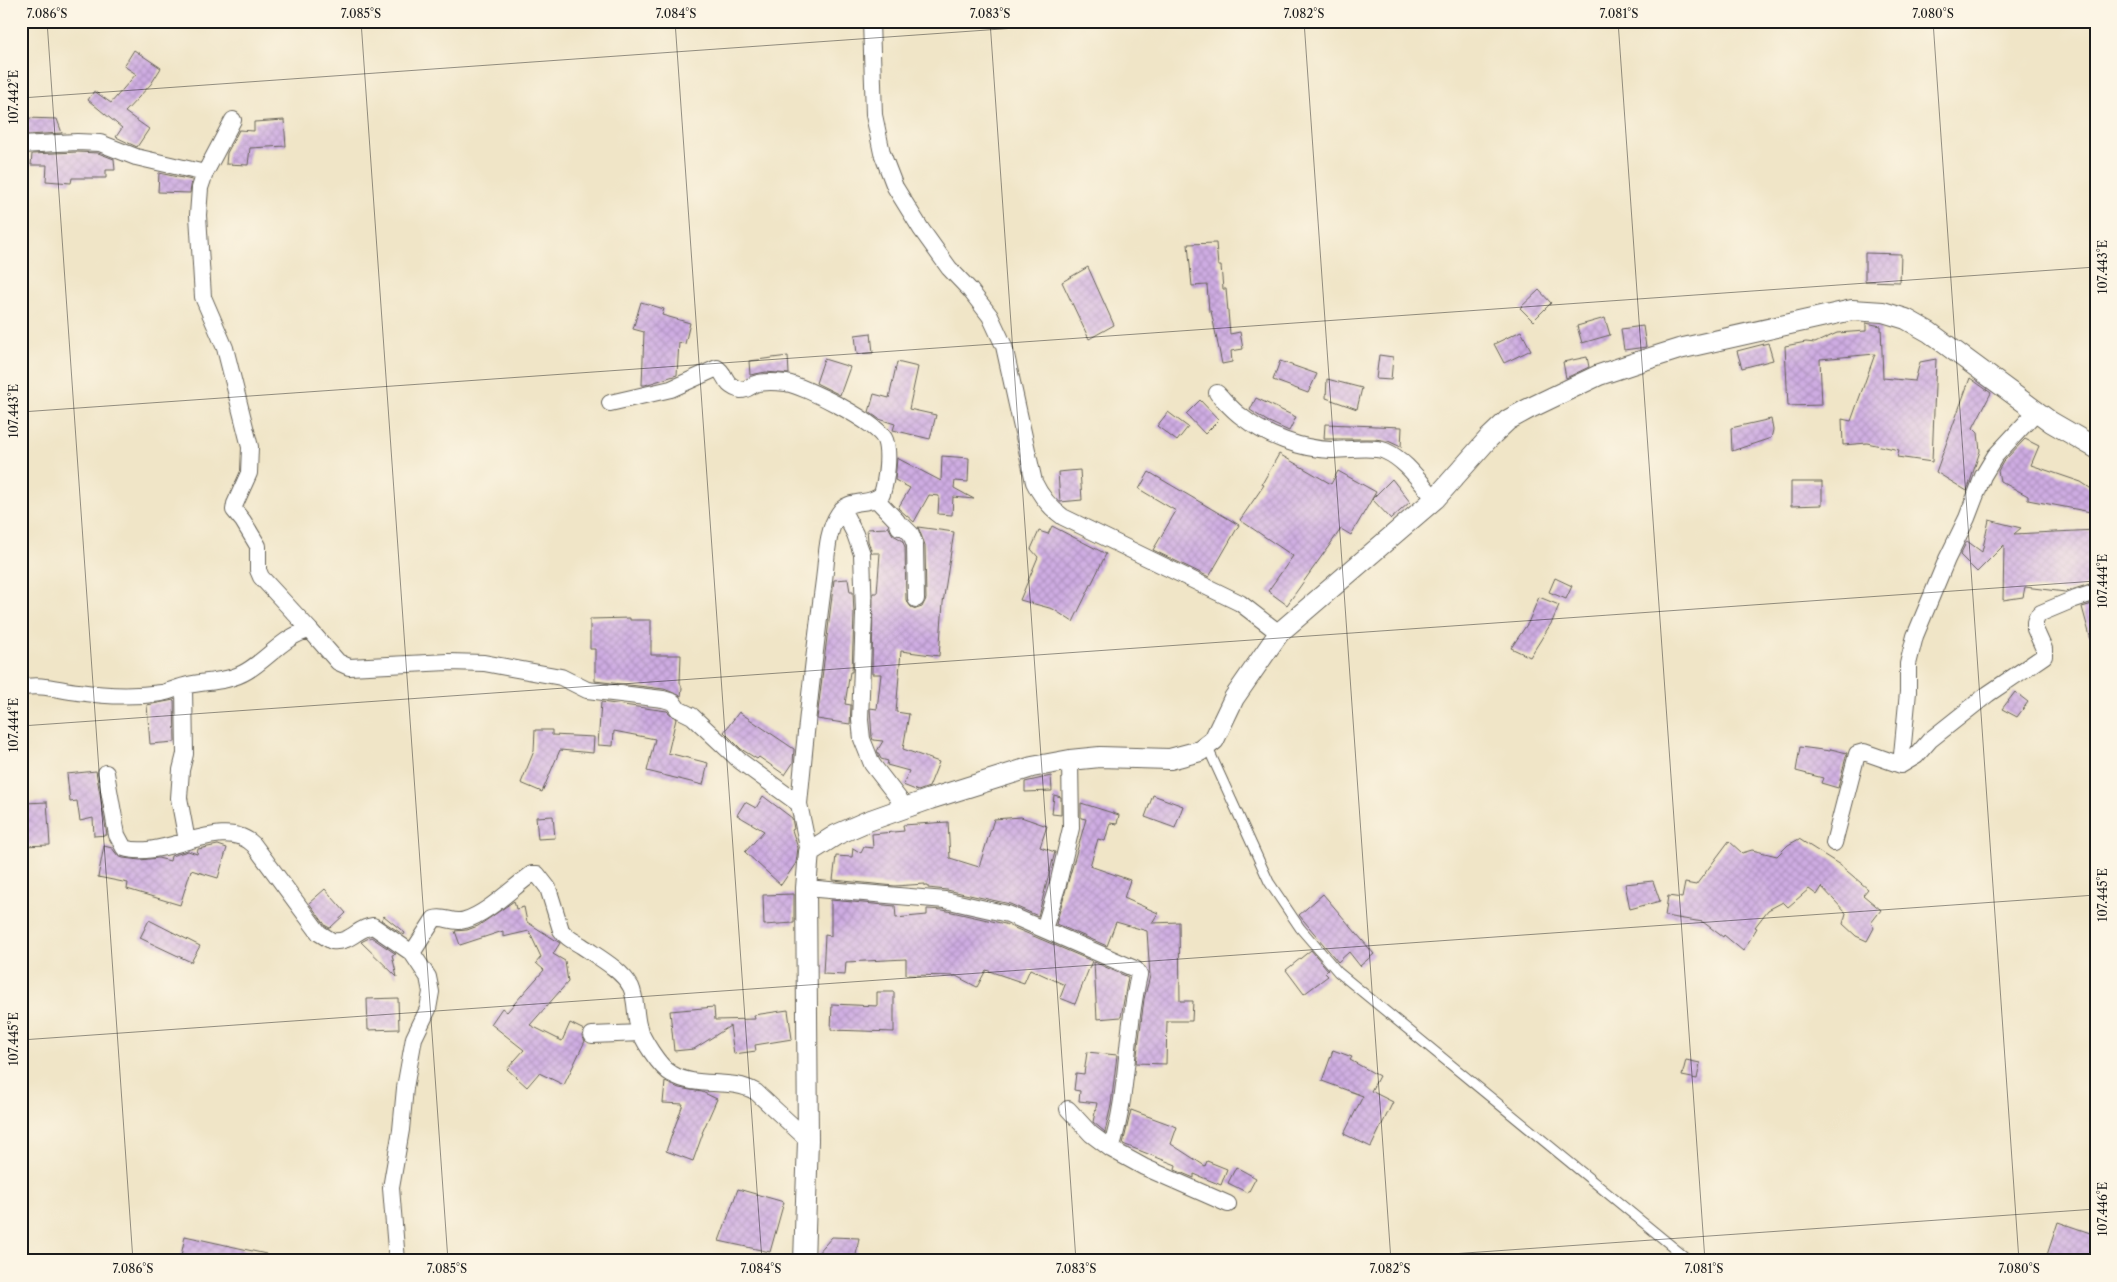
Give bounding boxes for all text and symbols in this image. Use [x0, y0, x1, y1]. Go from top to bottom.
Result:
text: 7.086°S [27, 6, 67, 21]
text: 7.085°S [341, 6, 381, 21]
text: 7.084°S [656, 6, 696, 21]
text: 7.083°S [970, 6, 1010, 21]
text: 7.082°S [1283, 6, 1325, 21]
text: 7.081°S [1599, 6, 1639, 21]
text: 7.080°S [1912, 6, 1954, 21]
text: 107.442°E [6, 70, 21, 124]
text: 107.443°E [2095, 240, 2110, 294]
text: 107.443°E [6, 384, 21, 438]
text: 107.444°E [2095, 554, 2110, 608]
text: 107.444°E [6, 698, 21, 752]
text: 107.445°E [2095, 868, 2110, 922]
text: 107.445°E [6, 1012, 21, 1066]
text: 107.446°E [2095, 1182, 2110, 1236]
text: 7.086°S [113, 1261, 153, 1276]
text: 7.085°S [427, 1261, 467, 1276]
text: 7.084°S [741, 1261, 781, 1276]
text: 7.083°S [1056, 1261, 1096, 1276]
text: 7.082°S [1369, 1261, 1411, 1276]
text: 7.081°S [1684, 1261, 1724, 1276]
text: 7.080°S [1998, 1261, 2040, 1276]

